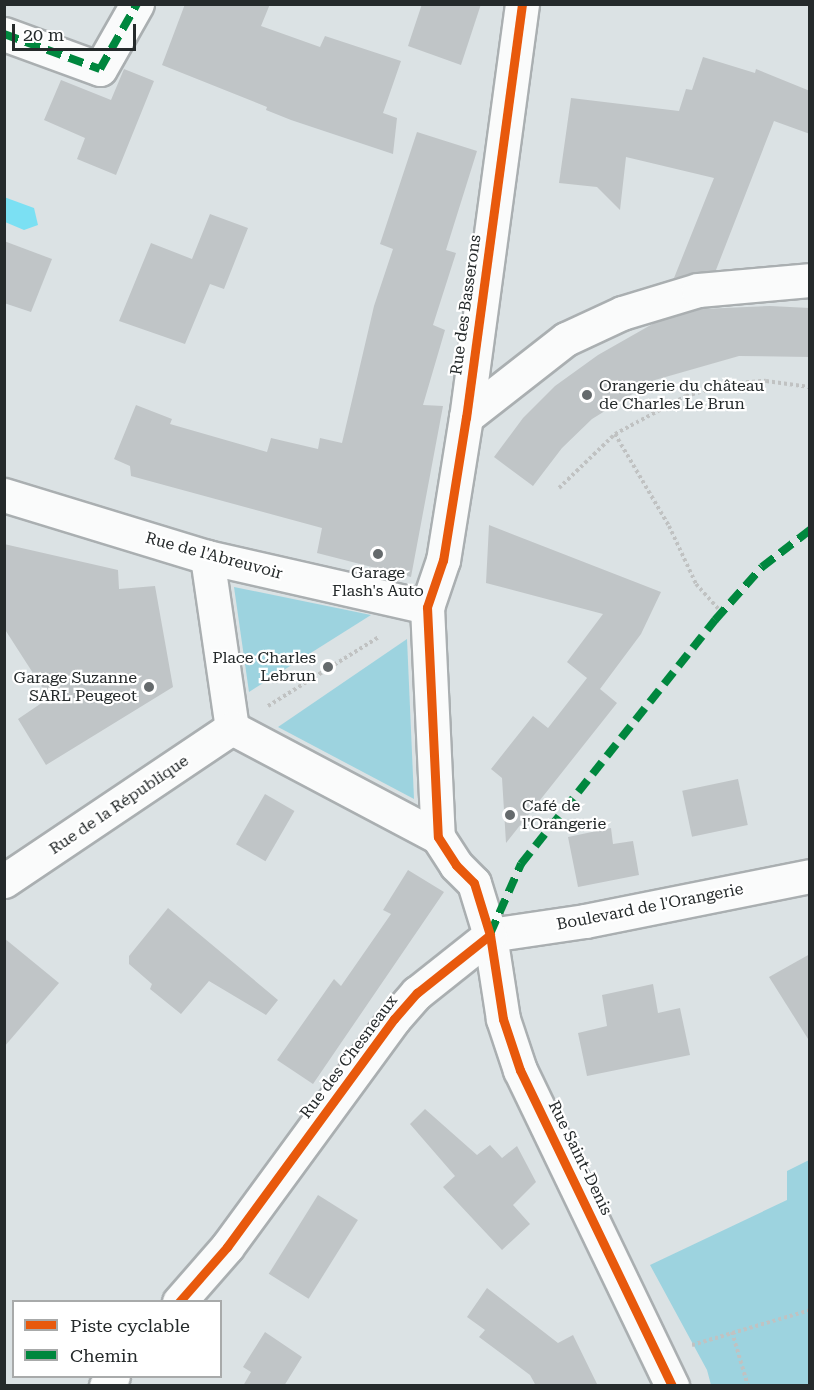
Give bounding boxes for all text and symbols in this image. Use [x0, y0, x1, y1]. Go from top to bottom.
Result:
scale bar [15, 12, 140, 50]
text: 20 m [23, 24, 64, 45]
street label: Rue des Basserons [447, 234, 485, 376]
place label: Orangerie du château de Charles Le Brun [599, 376, 764, 414]
marker: Orangerie du château de Charles Le Brun [580, 388, 594, 402]
street label: Rue de l'Abreuvoir [143, 528, 285, 584]
marker: Garage Flash's Auto [371, 547, 385, 561]
place label: Garage Flash's Auto [332, 563, 424, 601]
place label: Place Charles Lebrun [212, 648, 316, 686]
marker: Place Charles Lebrun [321, 660, 335, 674]
place label: Garage Suzanne SARL Peugeot [13, 668, 137, 706]
marker: Garage Suzanne SARL Peugeot [142, 680, 156, 694]
street label: Rue de la République [46, 751, 192, 859]
place label: Café de l'Orangerie [522, 796, 606, 834]
marker: Café de l'Orangerie [503, 808, 517, 822]
street label: Boulevard de l'Orangerie [555, 879, 745, 935]
street label: Rue des Chesneaux [296, 992, 402, 1122]
street label: Rue Saint-Denis [544, 1098, 616, 1218]
legend [12, 1300, 222, 1378]
text: Piste cyclable [70, 1315, 190, 1336]
text: Chemin [70, 1345, 138, 1366]

